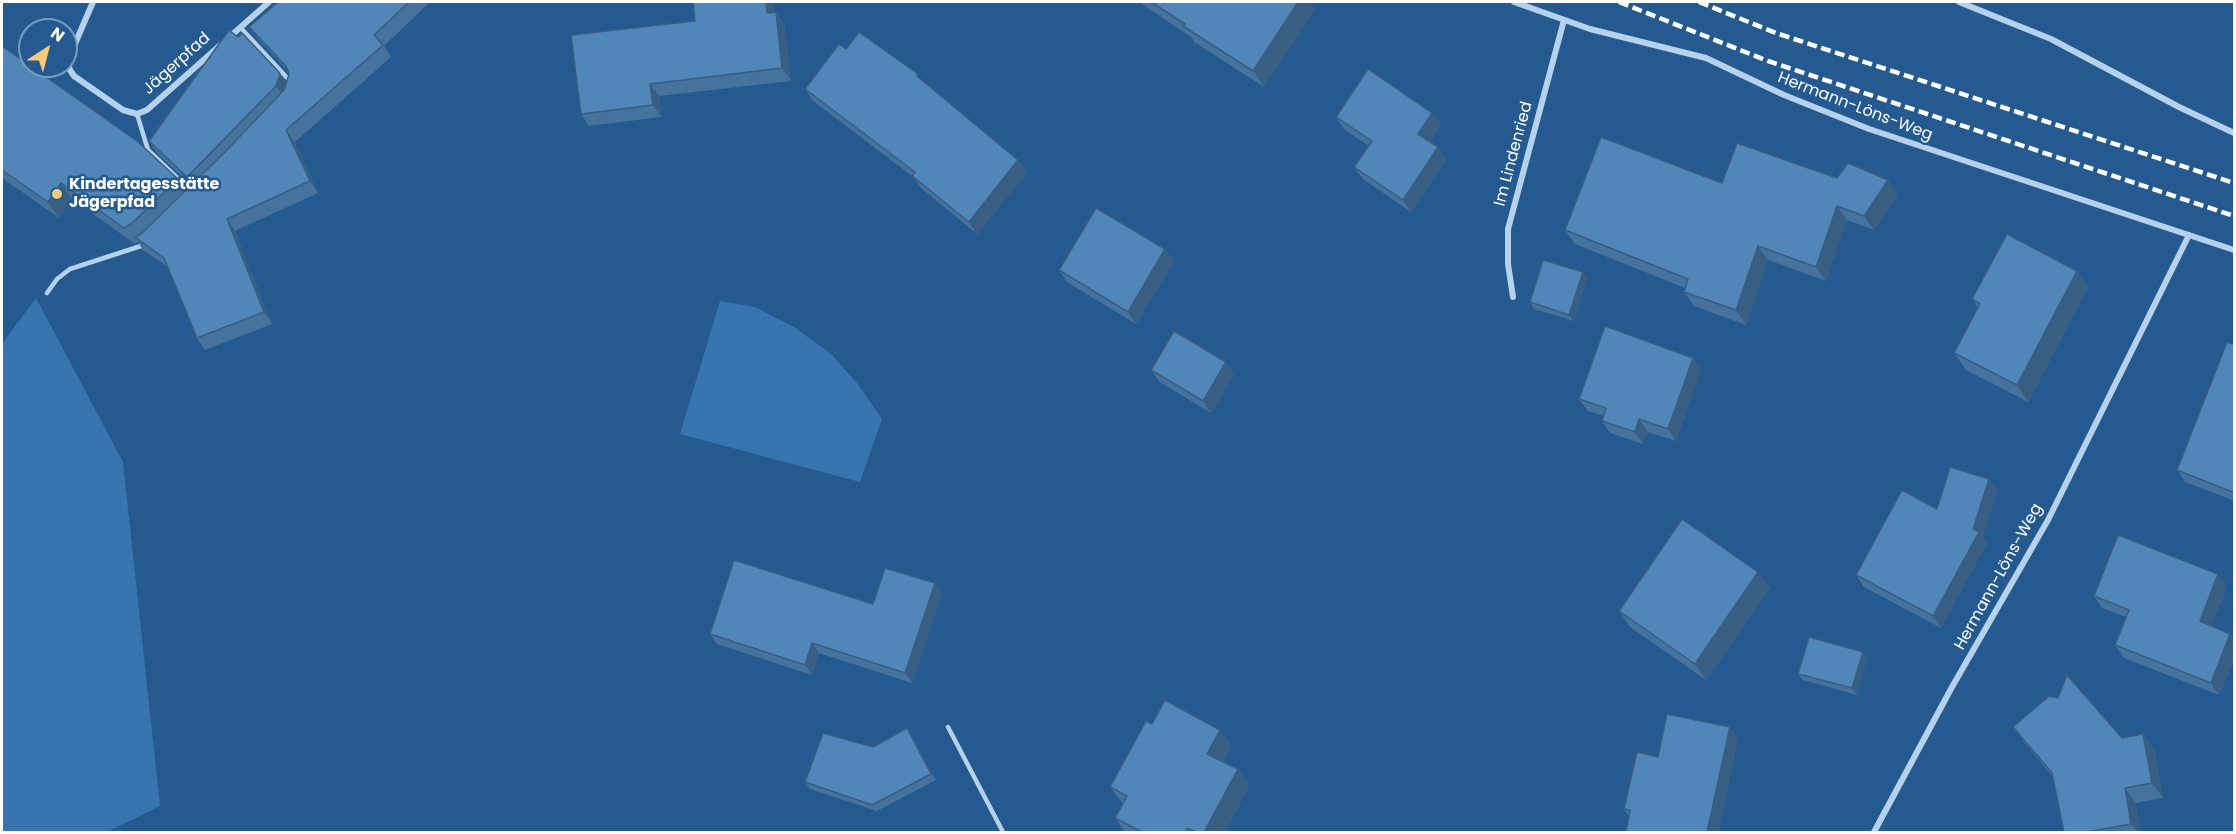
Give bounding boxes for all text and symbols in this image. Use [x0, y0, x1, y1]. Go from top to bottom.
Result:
north arrow [18, 18, 78, 78]
text: N [46, 22, 69, 47]
street label: Jägerpfad [139, 29, 215, 99]
street label: Hermann-Löns-Weg [1775, 69, 1935, 145]
street label: Im Lindenried [1491, 100, 1537, 208]
place label: Kindertagesstätte Jägerpfad [69, 175, 219, 213]
marker: Kindertagesstätte Jägerpfad [50, 187, 64, 201]
street label: Hermann-Löns-Weg [1951, 500, 2047, 654]

